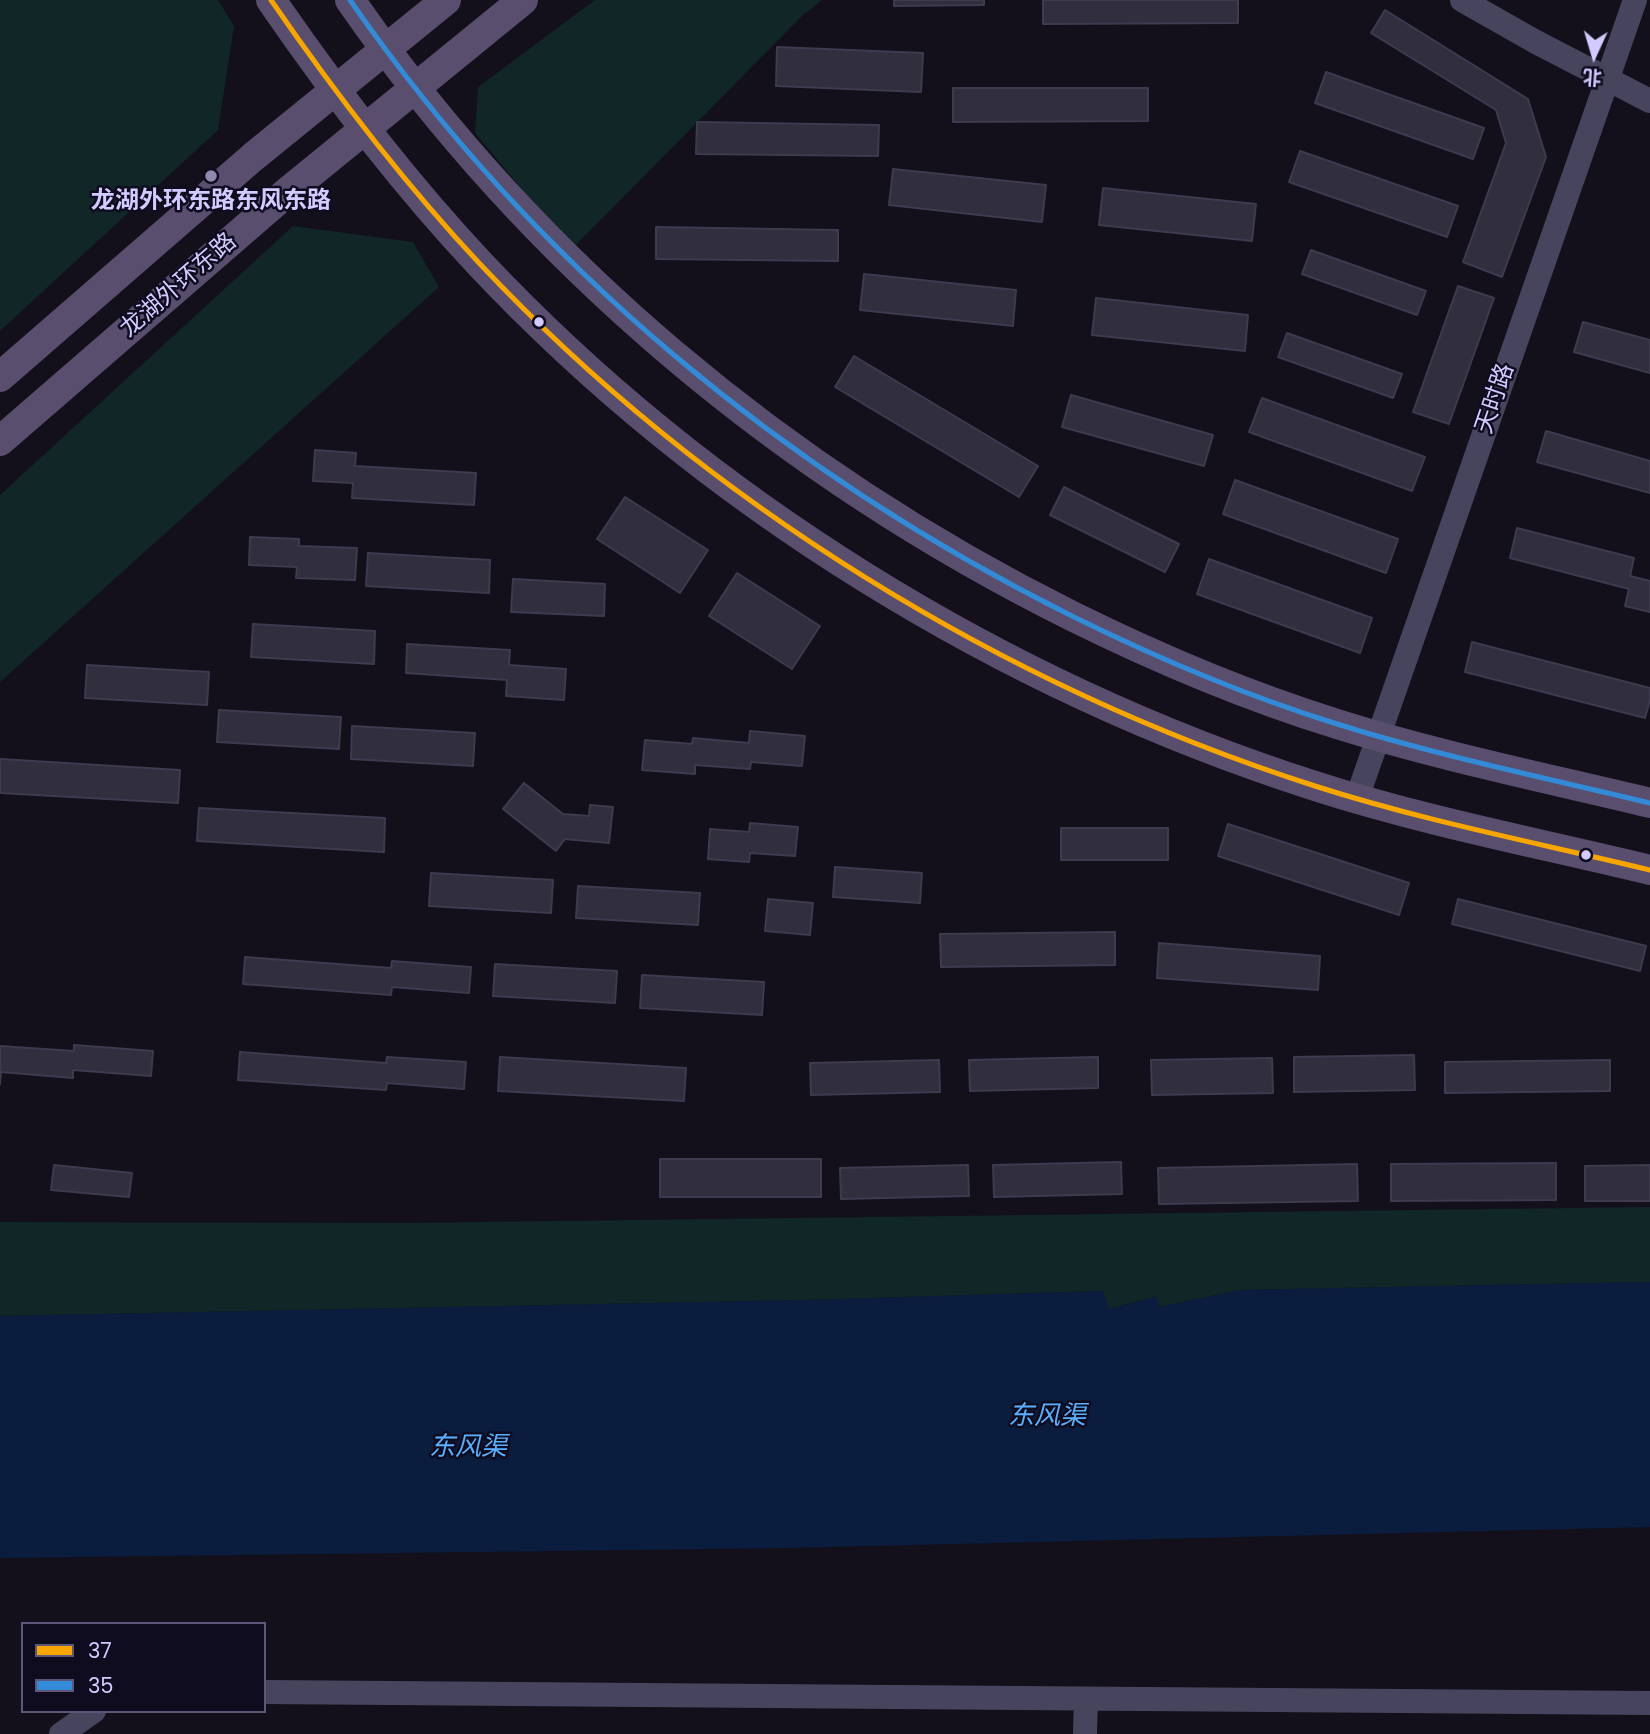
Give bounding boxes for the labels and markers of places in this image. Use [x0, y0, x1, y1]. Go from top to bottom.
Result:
marker: 龙湖外环东路东风东路 [203, 168, 219, 184]
place label: 龙湖外环东路东风东路 [91, 188, 331, 216]
unlabelled marker [532, 315, 546, 329]
unlabelled marker [1579, 848, 1593, 862]

